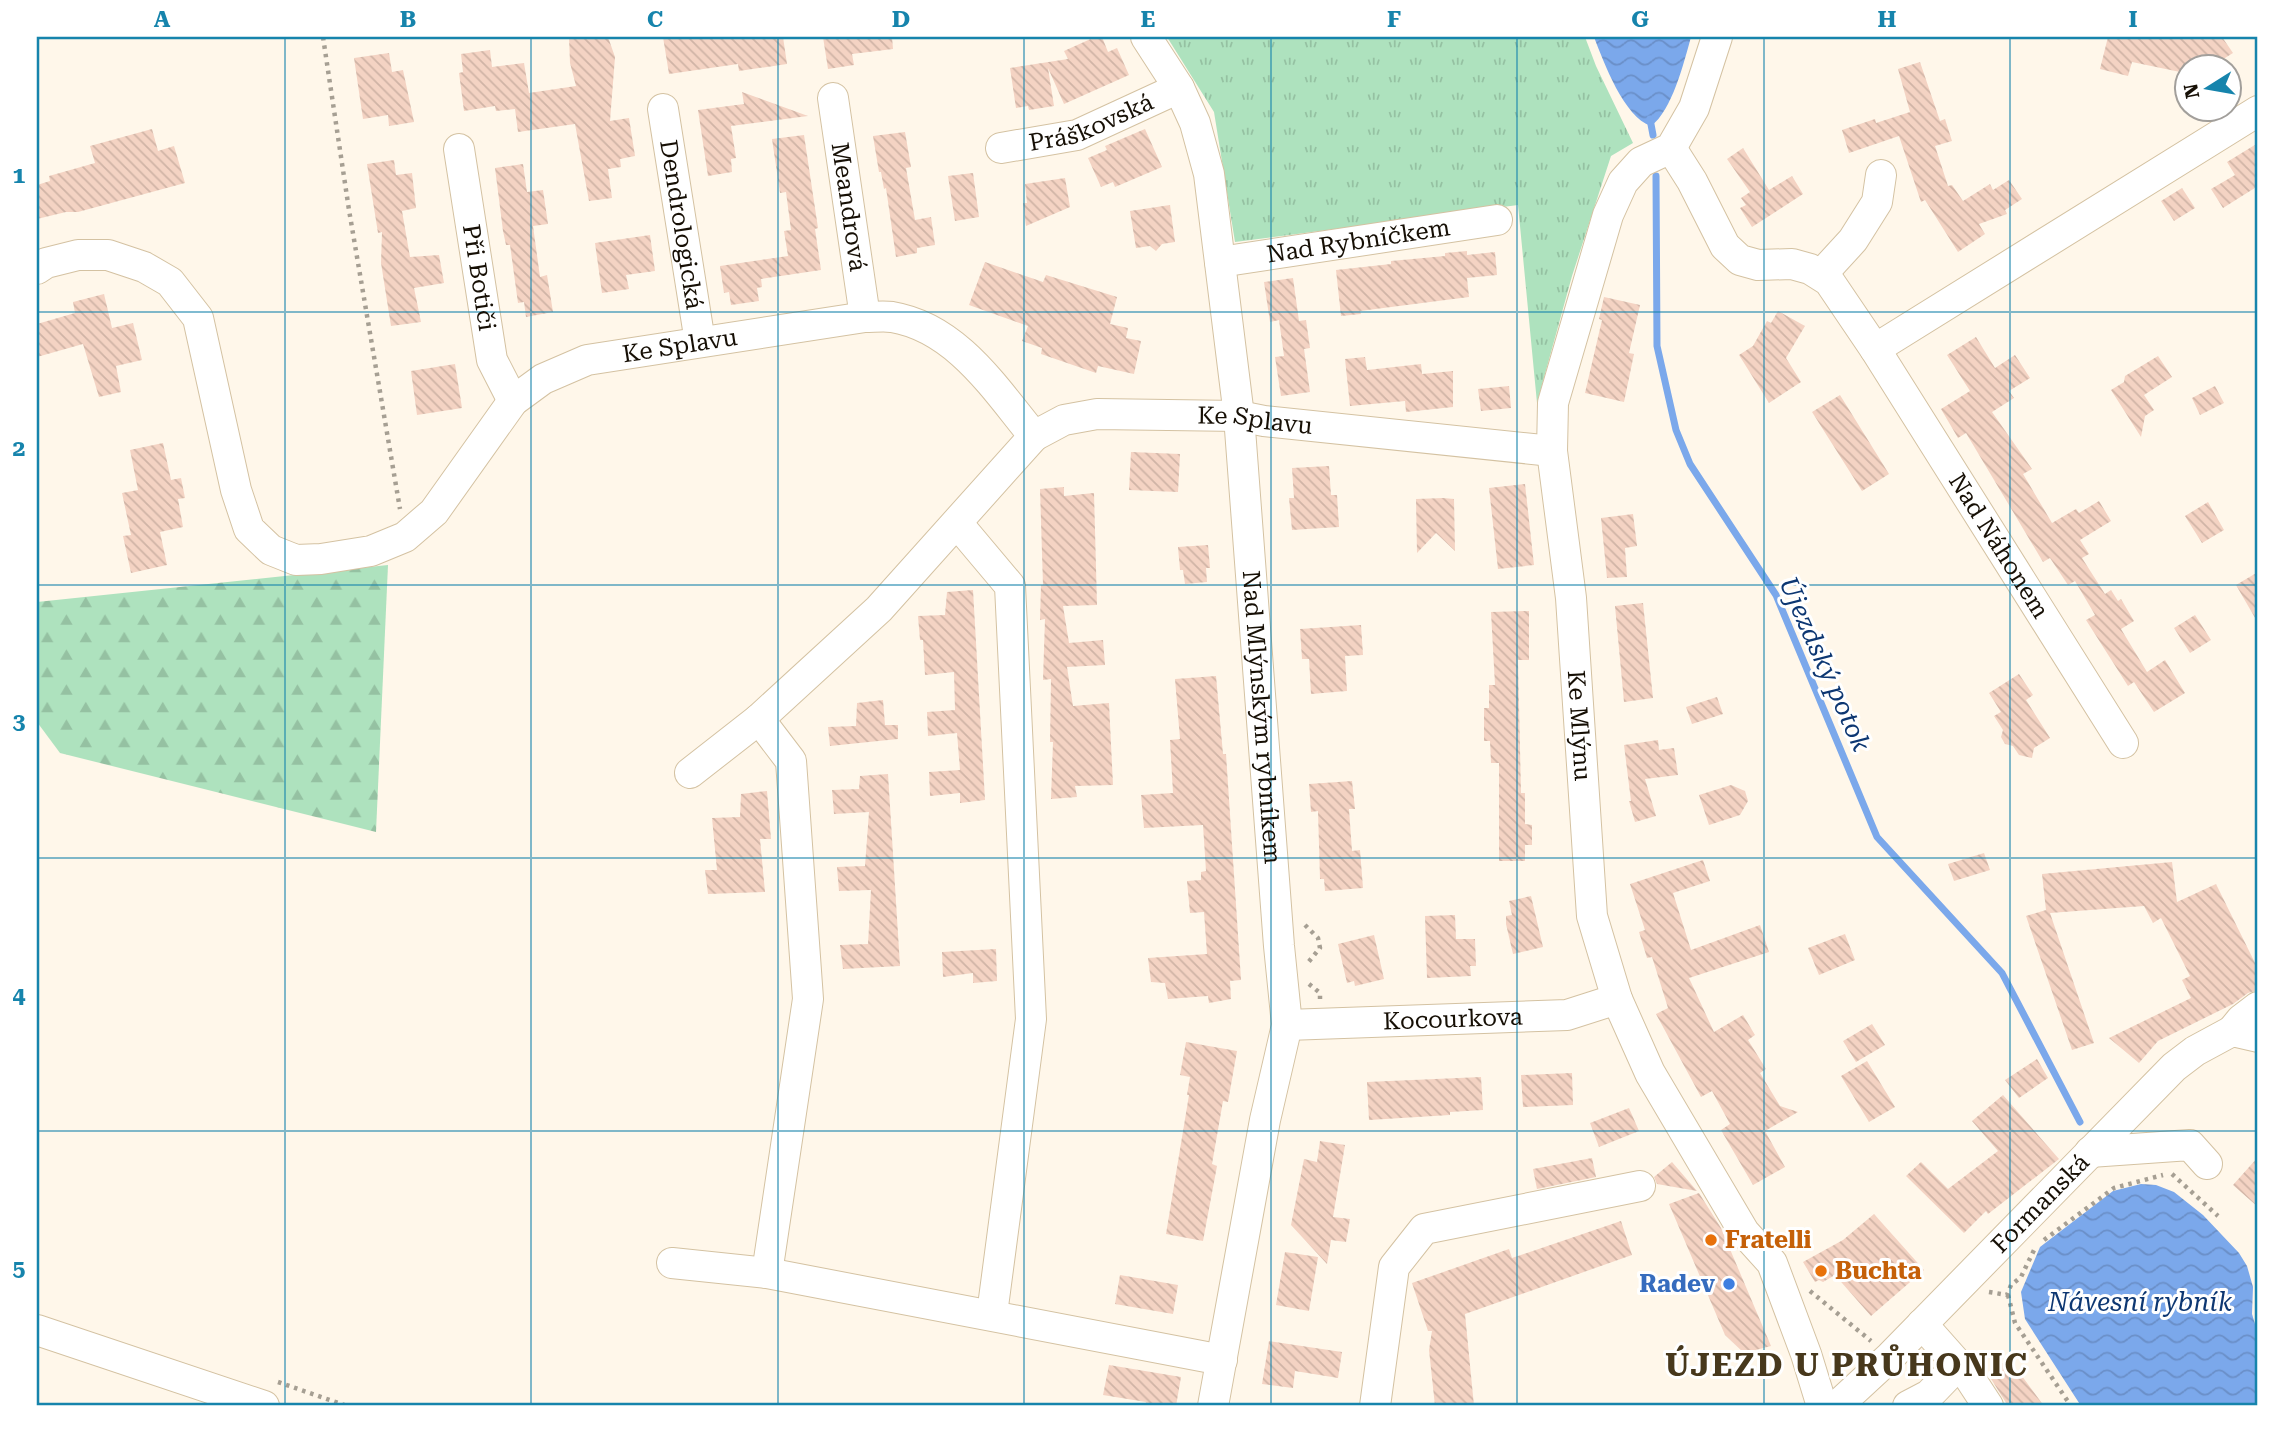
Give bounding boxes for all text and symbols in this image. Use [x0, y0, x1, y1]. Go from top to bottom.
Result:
text: A [154, 6, 171, 33]
text: B [400, 6, 416, 33]
text: C [647, 6, 663, 33]
text: D [892, 6, 910, 33]
text: E [1141, 6, 1155, 33]
text: F [1387, 6, 1401, 33]
text: G [1631, 6, 1649, 33]
text: H [1878, 6, 1897, 33]
text: I [2128, 6, 2138, 33]
north arrow [2172, 52, 2242, 122]
text: N [2179, 81, 2204, 101]
street label: Práškovská [1027, 88, 1158, 157]
street label: Dendrologická [654, 138, 709, 311]
street label: Meandrová [826, 141, 872, 273]
text: 1 [13, 162, 26, 189]
street label: Nad Rybníčkem [1265, 213, 1452, 269]
street label: Při Botiči [457, 222, 501, 333]
street label: Ke Splavu [620, 323, 739, 368]
street label: Ke Splavu [1197, 401, 1314, 440]
text: 2 [13, 435, 25, 462]
street label: Nad Náhonem [1943, 468, 2055, 623]
street label: Nad Mlýnským rybníkem [1237, 569, 1287, 865]
water label: Újezdský potok [1773, 572, 1878, 757]
street label: Ke Mlýnu [1562, 669, 1597, 782]
text: 3 [13, 708, 26, 735]
text: 4 [13, 982, 26, 1009]
street label: Kocourkova [1382, 1003, 1523, 1036]
street label: Formanská [1986, 1148, 2095, 1259]
place label: Fratelli [1725, 1226, 1812, 1254]
marker: Fratelli [1703, 1232, 1719, 1248]
text: 5 [13, 1255, 26, 1282]
place label: Buchta [1835, 1257, 1922, 1285]
marker: Buchta [1813, 1263, 1829, 1279]
place label: Radev [1639, 1270, 1716, 1298]
marker: Radev [1721, 1276, 1737, 1292]
water label: Návesní rybník [2047, 1287, 2233, 1317]
district label: ÚJEZD U PRŮHONIC [1665, 1344, 2029, 1384]

